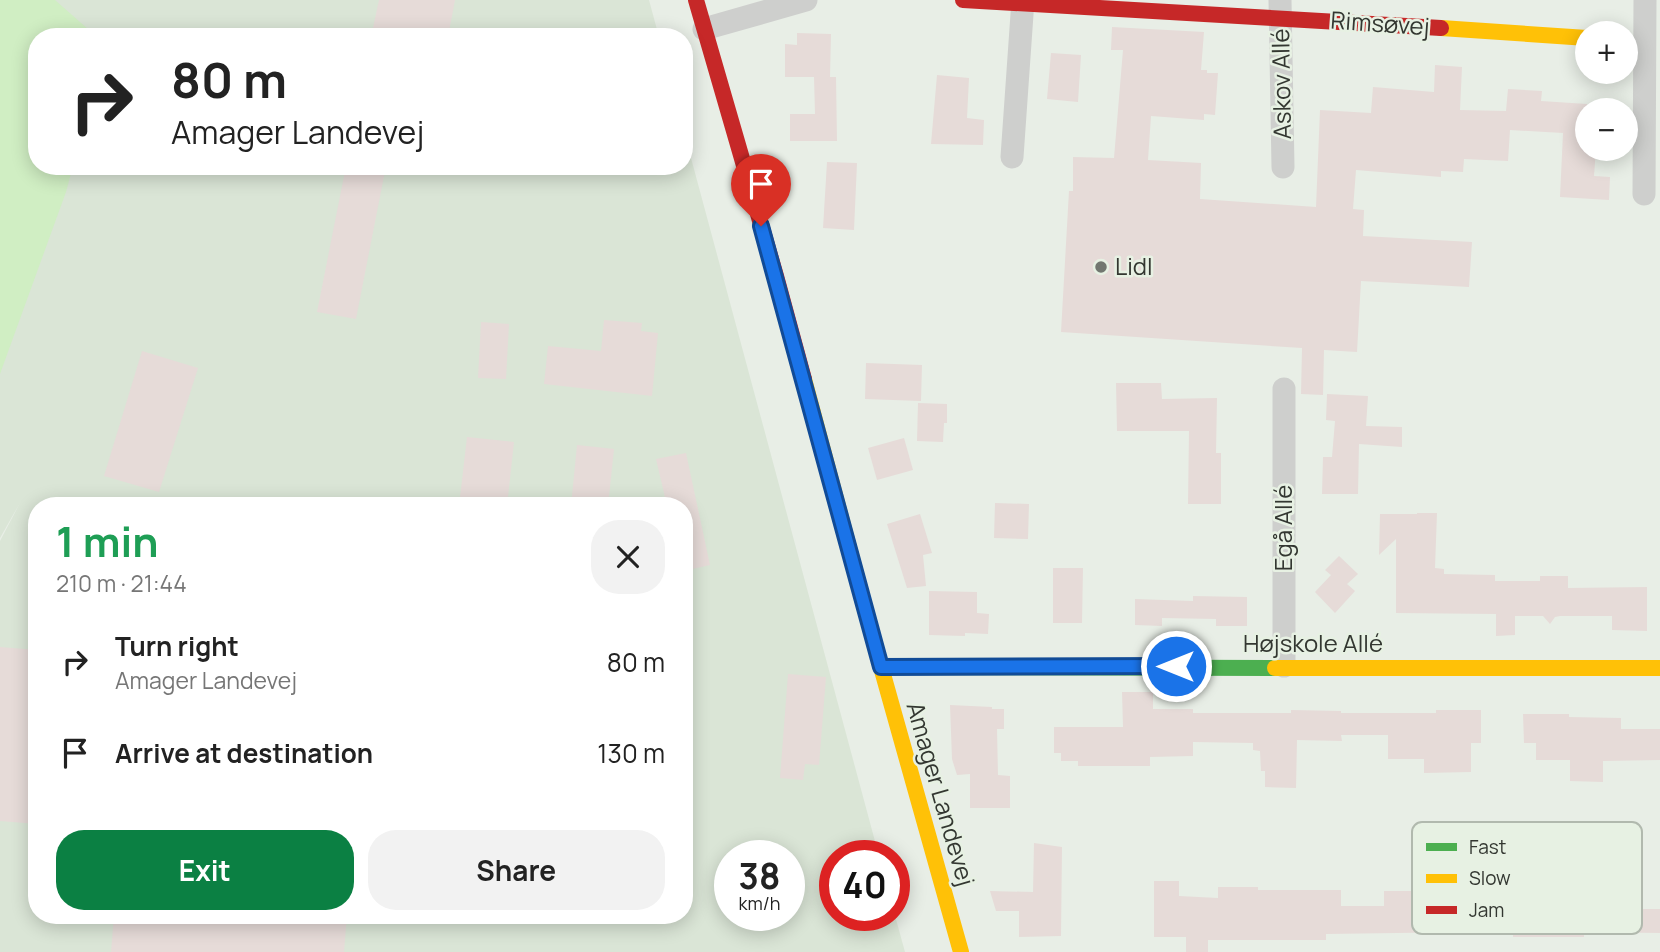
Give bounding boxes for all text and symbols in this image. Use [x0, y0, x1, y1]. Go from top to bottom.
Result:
street label: Rimsøvej [1329, 3, 1431, 42]
map controls [1575, 21, 1638, 161]
button: + [1575, 21, 1638, 84]
street label: Askov Allé [1263, 28, 1298, 140]
text: 80 m [171, 46, 287, 113]
icon: right [56, 56, 147, 147]
button: − [1575, 98, 1638, 161]
text: Amager Landevej [171, 110, 424, 154]
pin [731, 154, 791, 226]
icon: arrive [742, 165, 780, 203]
place label: Lidl [1115, 249, 1153, 282]
marker: Lidl [1093, 259, 1109, 275]
street label: Egå Allé [1266, 485, 1299, 571]
text: 1 min [56, 512, 159, 570]
button: close [591, 520, 665, 594]
text: 210 m · 21:44 [56, 567, 187, 599]
street label: Højskole Allé [1243, 626, 1383, 659]
text: Turn right [115, 628, 239, 664]
position arrow [1139, 629, 1213, 703]
icon: right [56, 643, 94, 681]
text: 80 m [607, 644, 665, 680]
text: Amager Landevej [115, 664, 297, 696]
street label: Amager Landevej [899, 698, 983, 889]
icon: arrive [56, 734, 94, 772]
text: Arrive at destination [115, 735, 373, 771]
text: 130 m [597, 735, 665, 771]
legend [1412, 822, 1642, 934]
button: Exit [56, 830, 354, 910]
button: Share [368, 830, 665, 910]
text: Fast [1469, 834, 1506, 860]
speed limit sign: 40 [819, 840, 910, 931]
text: 38 [739, 852, 780, 900]
text: Slow [1469, 865, 1511, 891]
text: km/h [739, 891, 780, 915]
text: Jam [1469, 897, 1504, 923]

